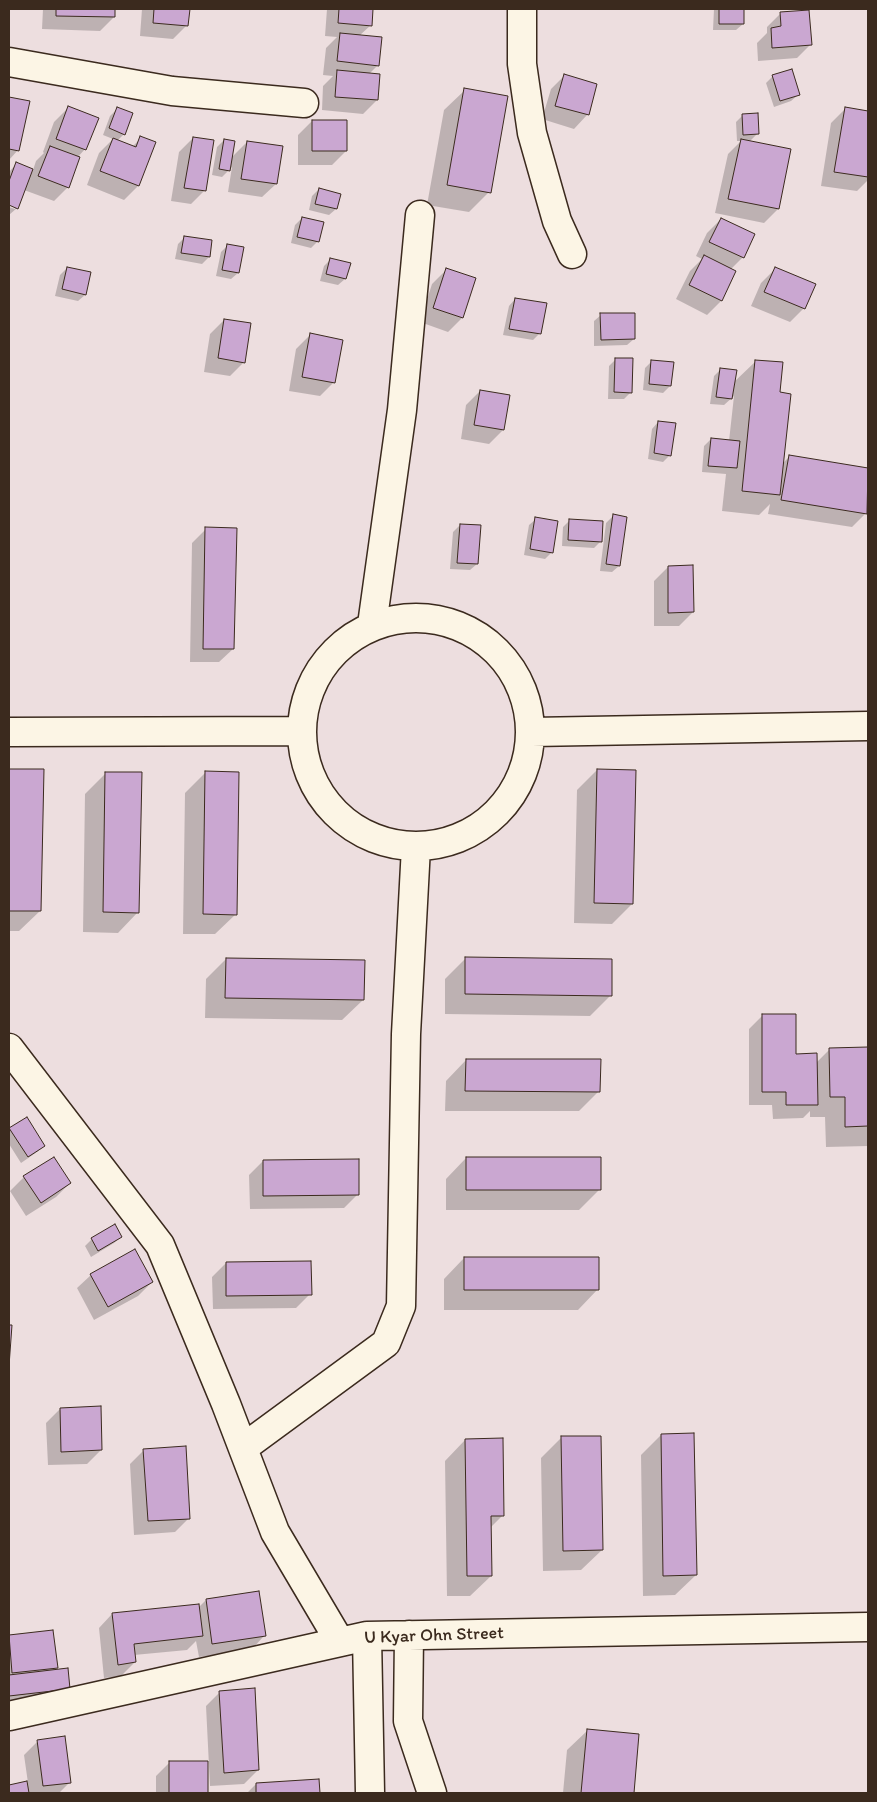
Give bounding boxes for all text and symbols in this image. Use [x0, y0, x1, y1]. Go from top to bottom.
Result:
street label: U Kyar Ohn Street [364, 1623, 504, 1649]

